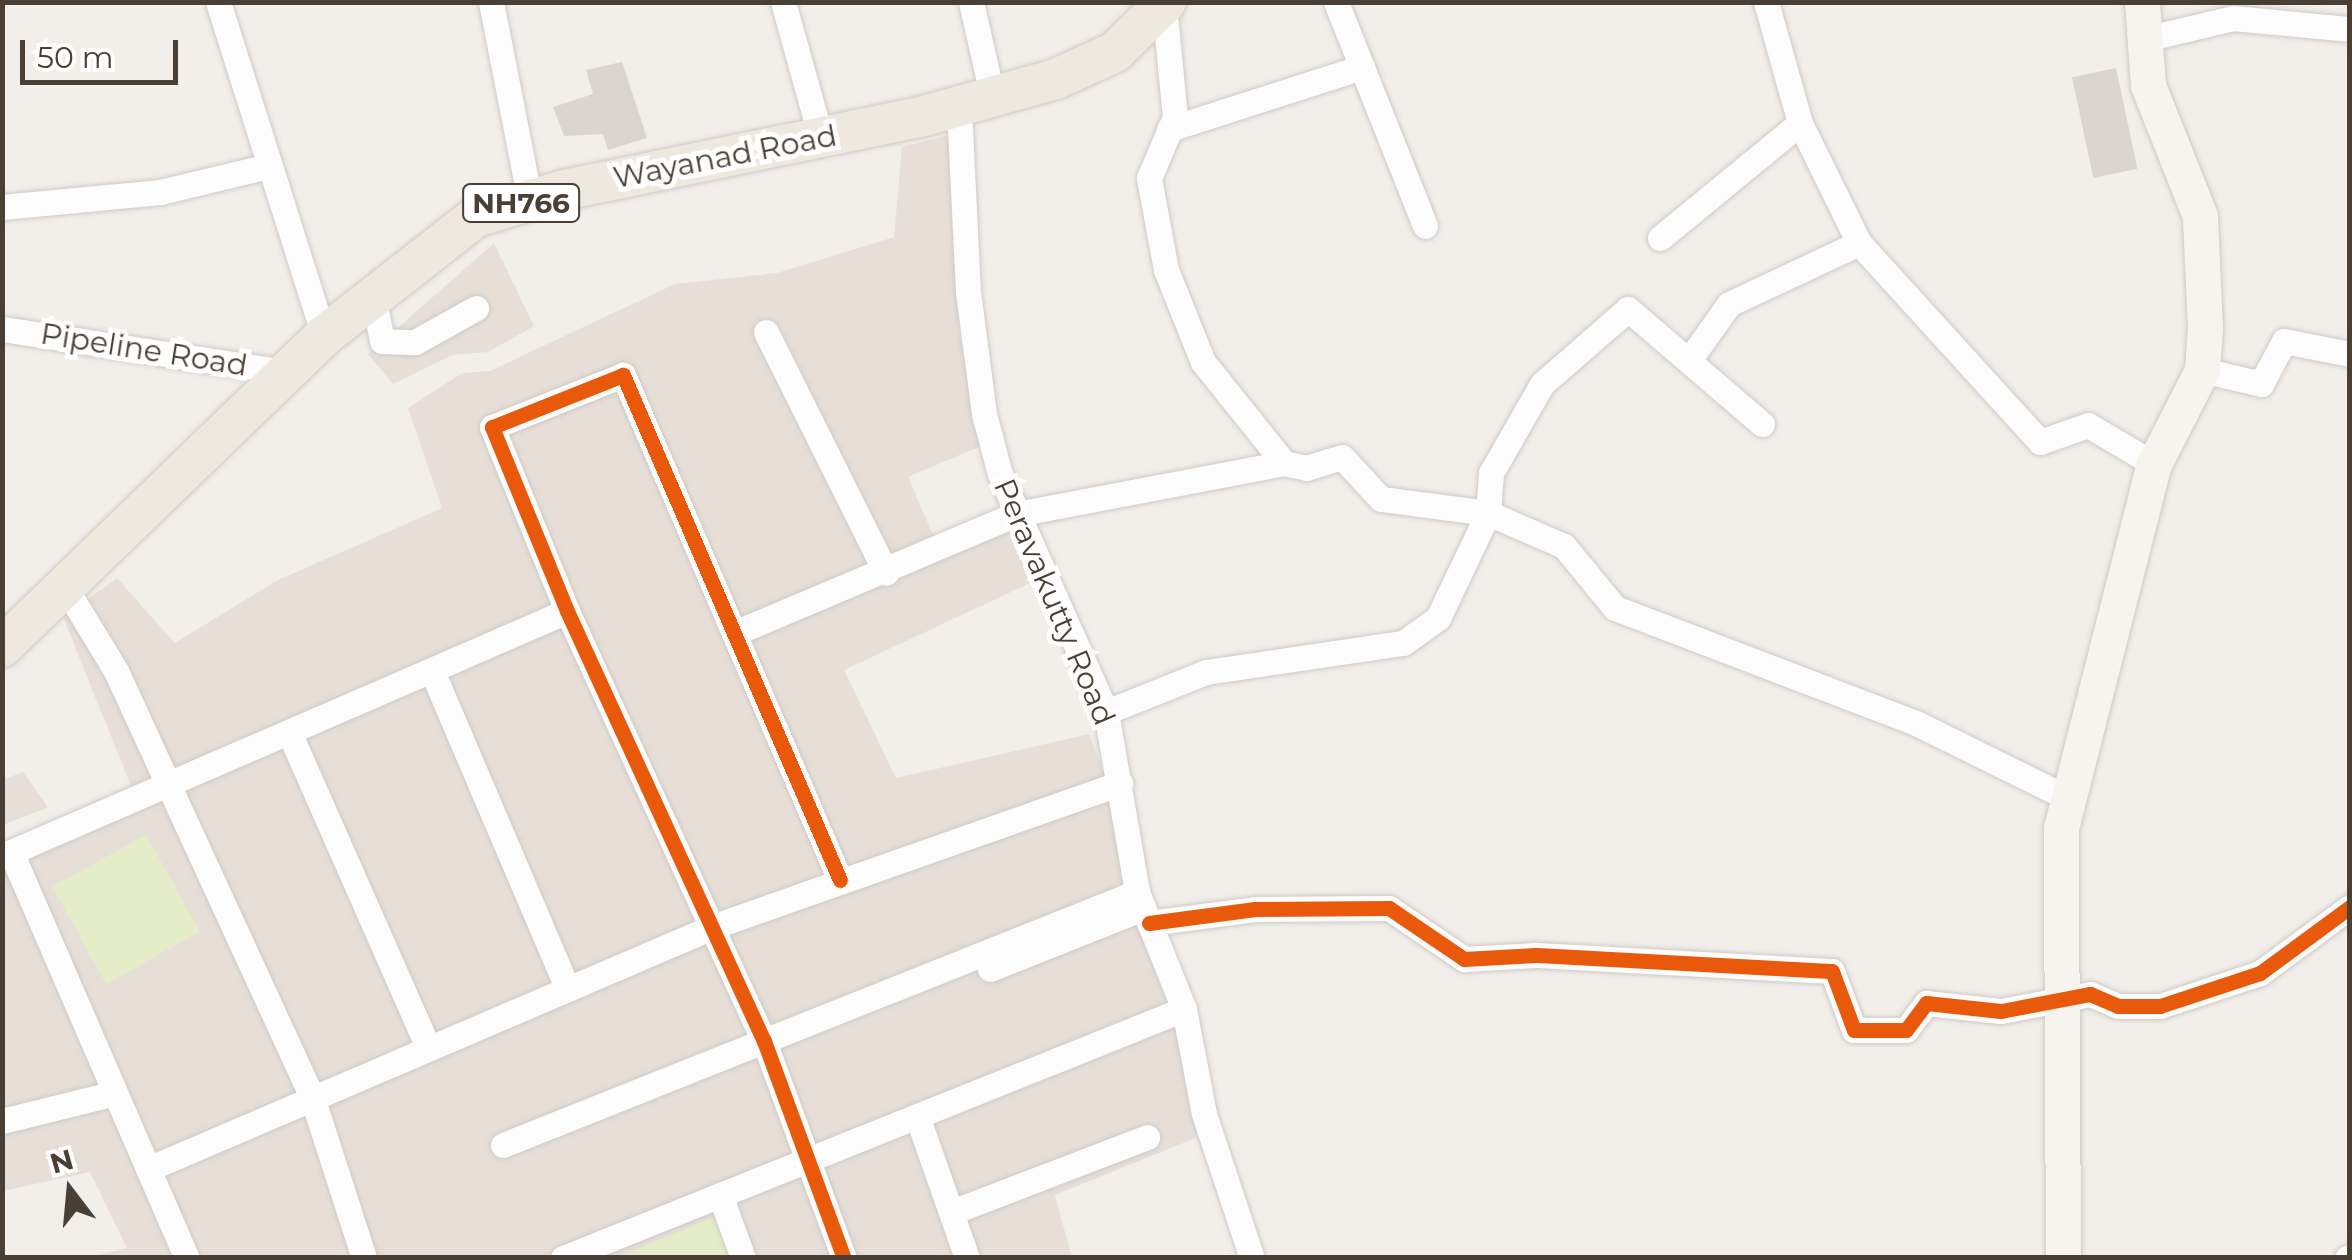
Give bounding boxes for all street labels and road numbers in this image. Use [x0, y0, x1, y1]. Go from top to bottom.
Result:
street label: Wayanad Road [610, 118, 840, 196]
road number: NH766 [461, 180, 581, 226]
street label: Pipeline Road [38, 316, 250, 384]
street label: Peravakutty Road [986, 473, 1122, 731]

